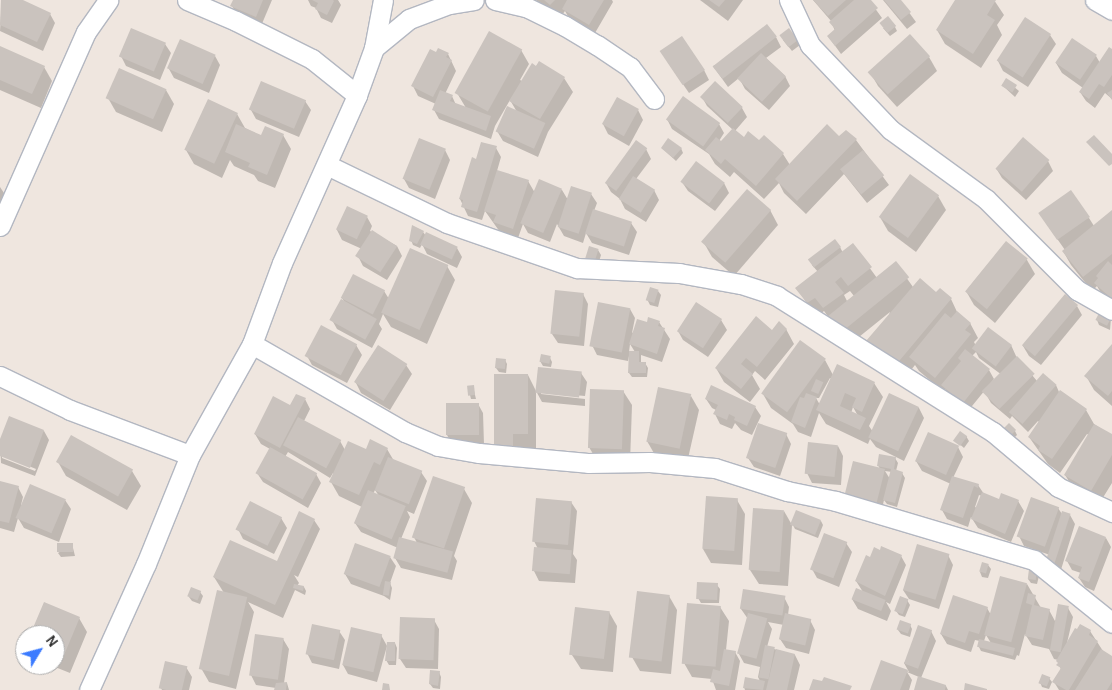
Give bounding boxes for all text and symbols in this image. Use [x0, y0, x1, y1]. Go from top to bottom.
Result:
north arrow [15, 625, 65, 675]
text: N [43, 633, 60, 650]

